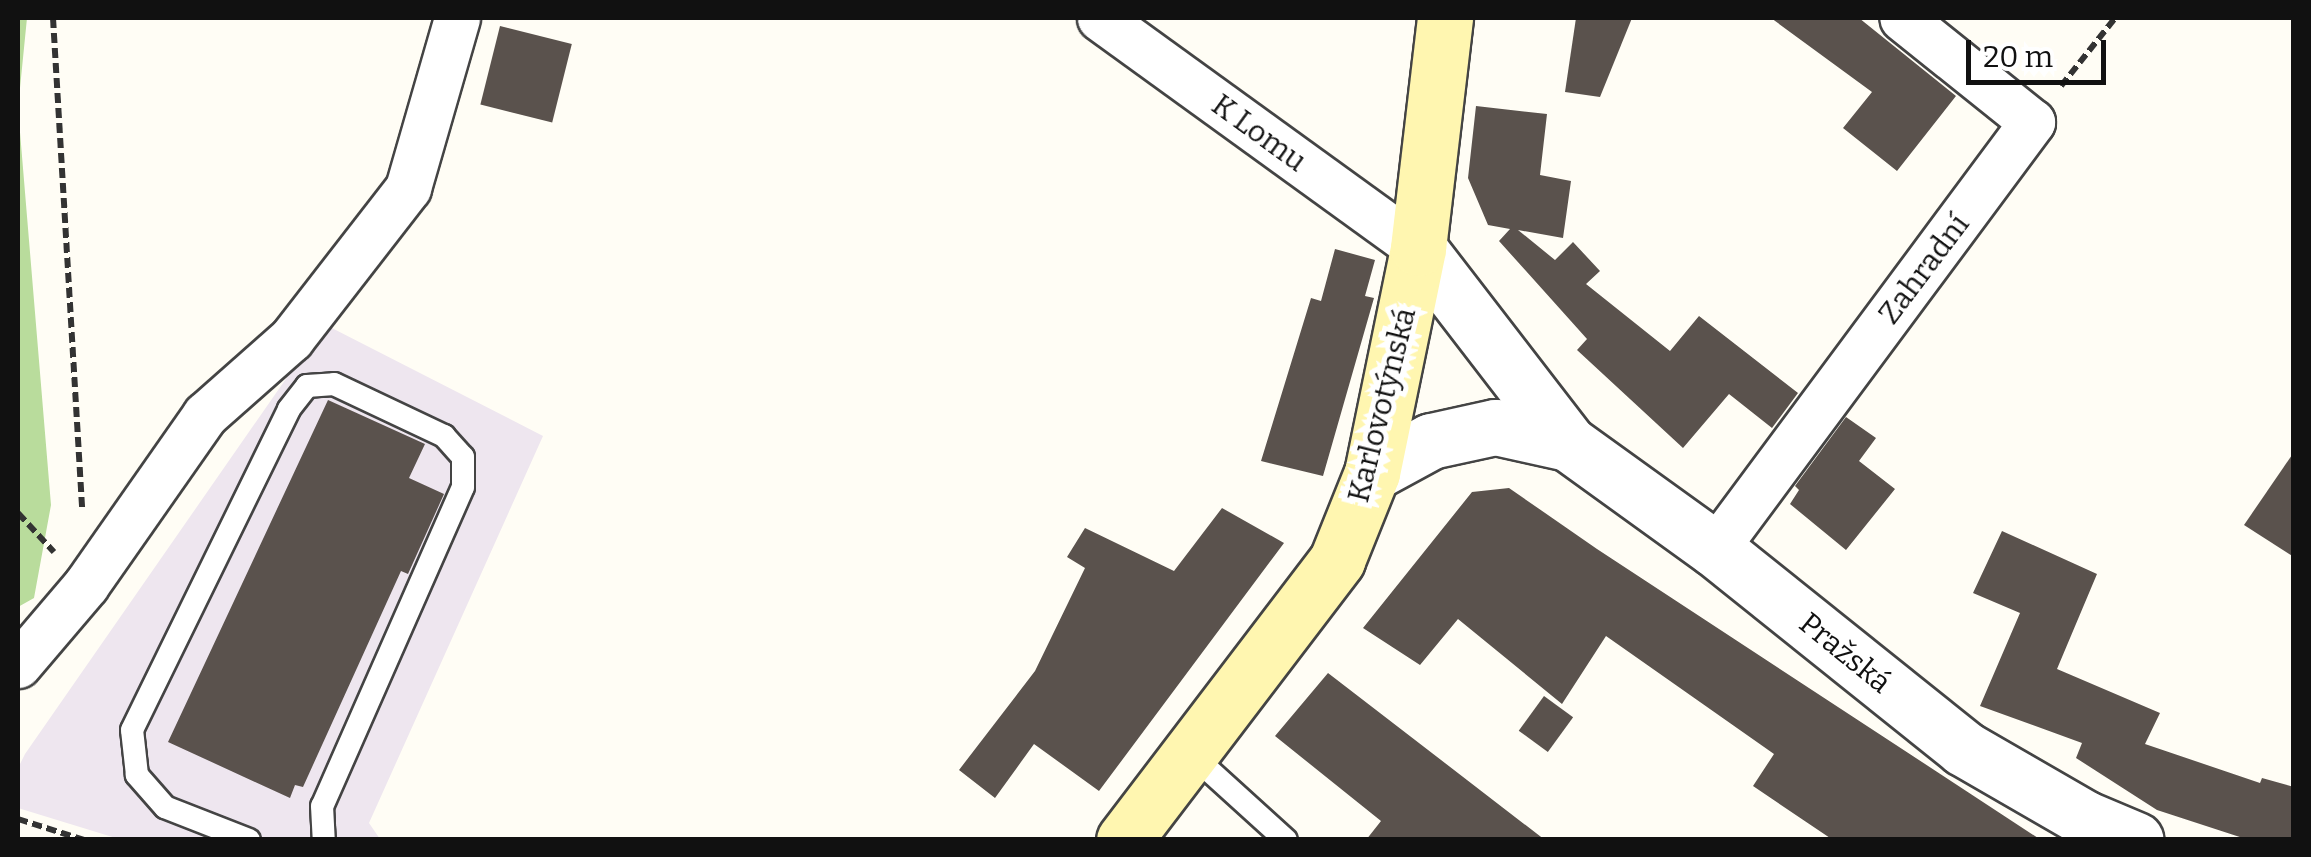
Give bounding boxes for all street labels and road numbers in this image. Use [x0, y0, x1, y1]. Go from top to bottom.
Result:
street label: K Lomu [1205, 87, 1313, 179]
street label: Zahradní [1871, 207, 1977, 331]
street label: Karlovotýnská [1340, 304, 1424, 506]
street label: Pražská [1792, 605, 1898, 701]

